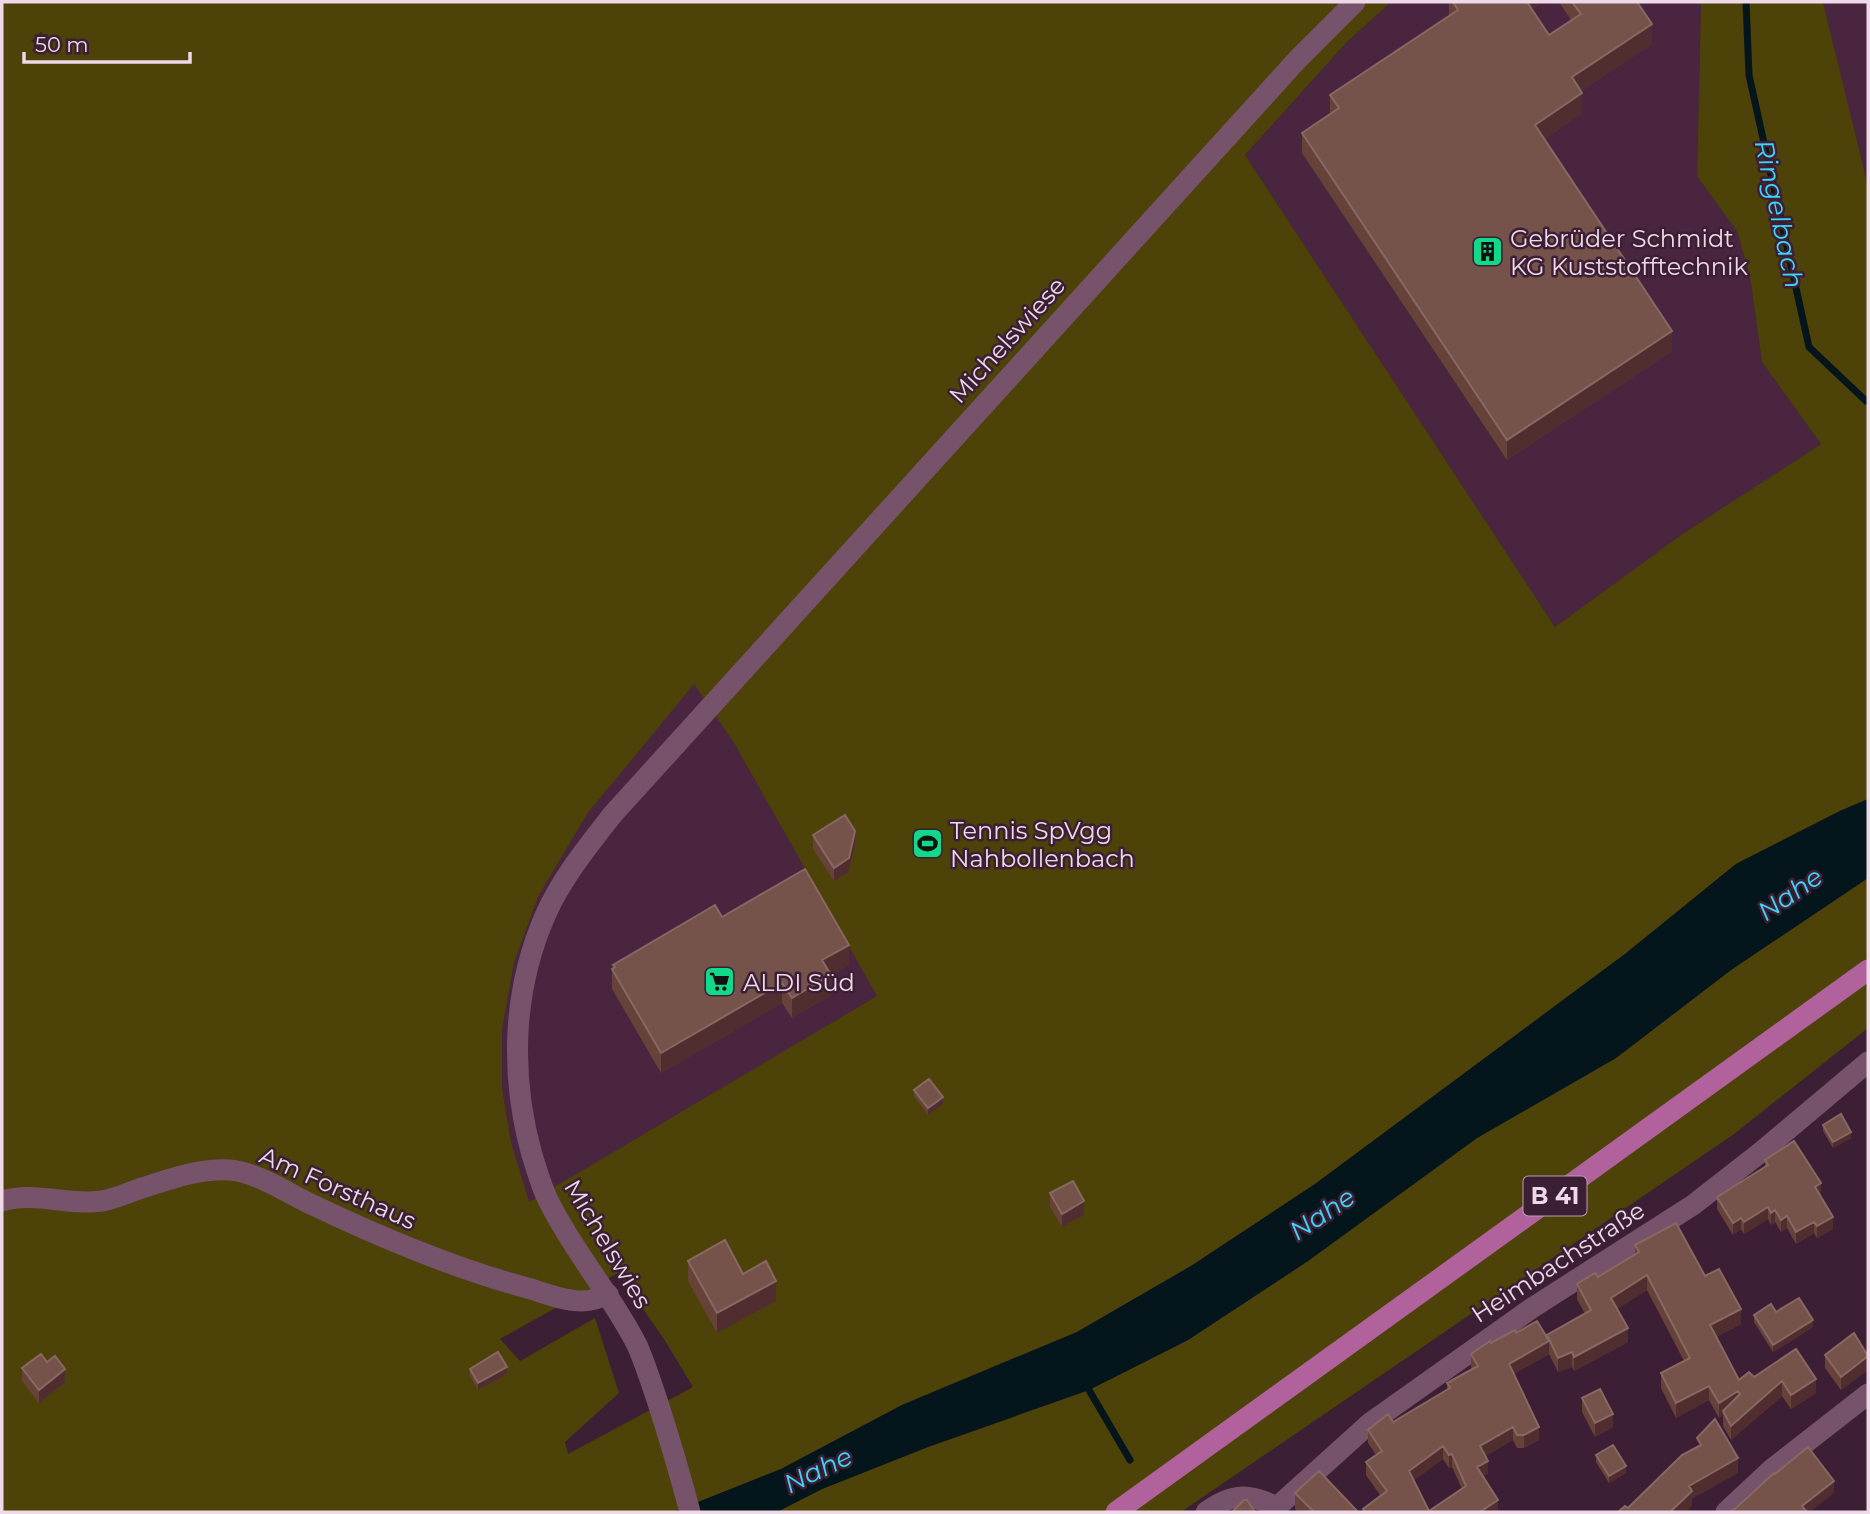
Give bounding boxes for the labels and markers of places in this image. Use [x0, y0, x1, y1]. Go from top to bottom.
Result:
place label: Gebrüder Schmidt KG Kuststofftechnik [1510, 224, 1749, 281]
building icon: Gebrüder Schmidt KG Kuststofftechnik [1470, 235, 1504, 269]
place label: Tennis SpVgg Nahbollenbach [950, 816, 1135, 873]
sports icon: Tennis SpVgg Nahbollenbach [910, 827, 944, 861]
supermarket icon: ALDI Süd [703, 965, 737, 999]
place label: ALDI Süd [743, 968, 855, 997]

